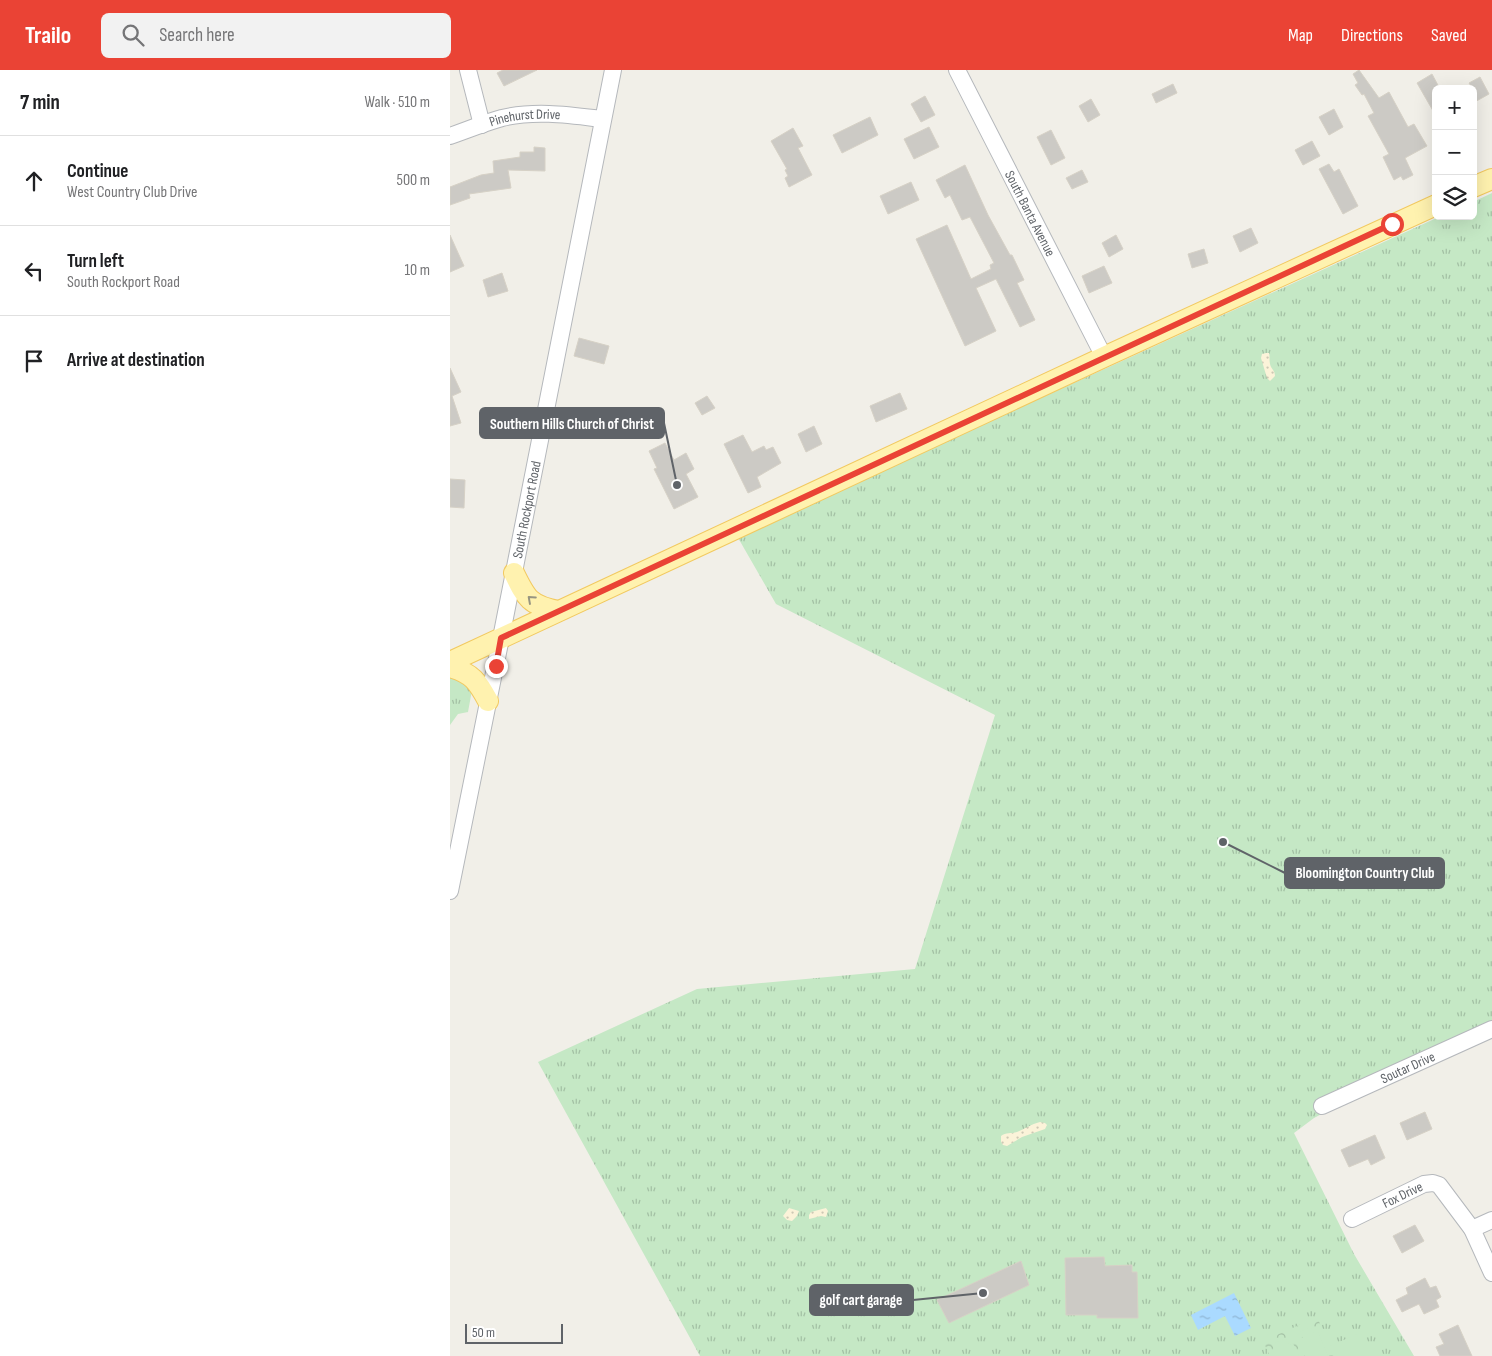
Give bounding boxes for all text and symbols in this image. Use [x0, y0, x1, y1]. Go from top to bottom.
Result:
search box [101, 13, 451, 58]
text: Trailo [25, 21, 71, 50]
icon: search [119, 21, 147, 49]
text: Search here [159, 24, 235, 47]
text: Map [1288, 25, 1313, 46]
text: Directions [1341, 25, 1403, 46]
text: Saved [1431, 25, 1467, 46]
map controls [1432, 85, 1477, 220]
button: + [1432, 85, 1477, 130]
text: 7 min [20, 90, 60, 115]
text: Walk · 510 m [365, 93, 430, 112]
street label: Pinehurst Drive [487, 105, 561, 130]
button: − [1432, 130, 1477, 175]
text: Continue [67, 160, 128, 183]
icon: ahead [20, 167, 48, 195]
street label: South Banta Avenue [1001, 168, 1059, 259]
text: 500 m [396, 171, 430, 190]
button: layers [1432, 175, 1477, 220]
text: West Country Club Drive [67, 183, 198, 202]
route start [1381, 213, 1404, 236]
text: Turn left [67, 250, 124, 273]
icon: left [20, 257, 48, 285]
text: 10 m [404, 261, 430, 280]
text: South Rockport Road [67, 273, 180, 292]
icon: arrive [20, 347, 48, 375]
text: Arrive at destination [67, 349, 205, 372]
callout: Southern Hills Church of Christ [480, 408, 664, 438]
text: Southern Hills Church of Christ [490, 415, 654, 434]
street label: South Rockport Road [508, 459, 544, 560]
one-way arrow [527, 596, 536, 605]
route end [485, 655, 508, 678]
callout: Bloomington Country Club [1285, 858, 1444, 888]
text: Bloomington Country Club [1295, 864, 1435, 883]
street label: Soutar Drive [1378, 1048, 1438, 1087]
street label: Fox Drive [1379, 1178, 1425, 1212]
callout: golf cart garage [810, 1285, 913, 1315]
text: golf cart garage [820, 1291, 902, 1310]
scale bar [465, 1321, 562, 1344]
text: 50 m [472, 1324, 495, 1341]

